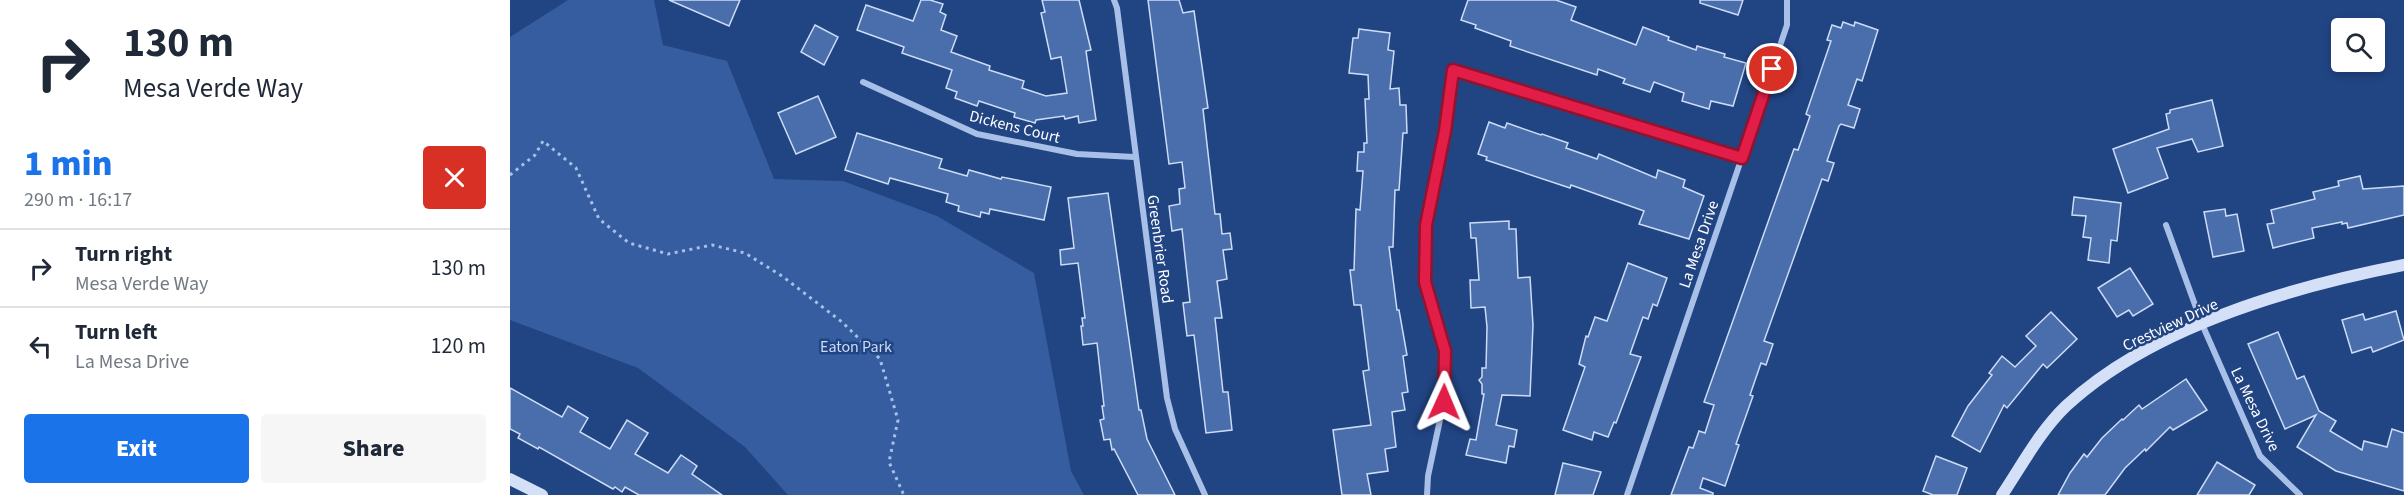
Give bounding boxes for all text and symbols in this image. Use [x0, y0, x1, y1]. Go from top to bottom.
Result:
text: 130 m [123, 13, 234, 73]
map controls [2331, 18, 2385, 72]
button: search [2331, 18, 2385, 72]
icon: right [24, 24, 102, 102]
pin [1746, 43, 1797, 94]
icon: arrive [1755, 52, 1788, 85]
text: Mesa Verde Way [123, 69, 303, 108]
street label: Dickens Court [967, 105, 1063, 149]
text: 1 min [24, 138, 112, 189]
button: close [423, 146, 486, 209]
text: 290 m · 16:17 [24, 186, 132, 214]
street label: Greenbrier Road [1142, 194, 1179, 305]
street label: La Mesa Drive [1674, 198, 1724, 291]
text: Turn right [75, 238, 172, 270]
icon: right [24, 252, 57, 285]
text: 130 m [431, 252, 486, 284]
text: Mesa Verde Way [75, 270, 208, 298]
street label: Crestview Drive [2119, 293, 2222, 357]
text: Turn left [75, 316, 157, 348]
icon: left [24, 330, 57, 363]
text: 120 m [431, 330, 486, 362]
park label: Eaton Park [820, 336, 892, 358]
text: La Mesa Drive [75, 348, 189, 376]
street label: La Mesa Drive [2225, 364, 2285, 455]
position arrow [1412, 370, 1476, 434]
button: Exit [24, 414, 249, 483]
button: Share [261, 414, 486, 483]

